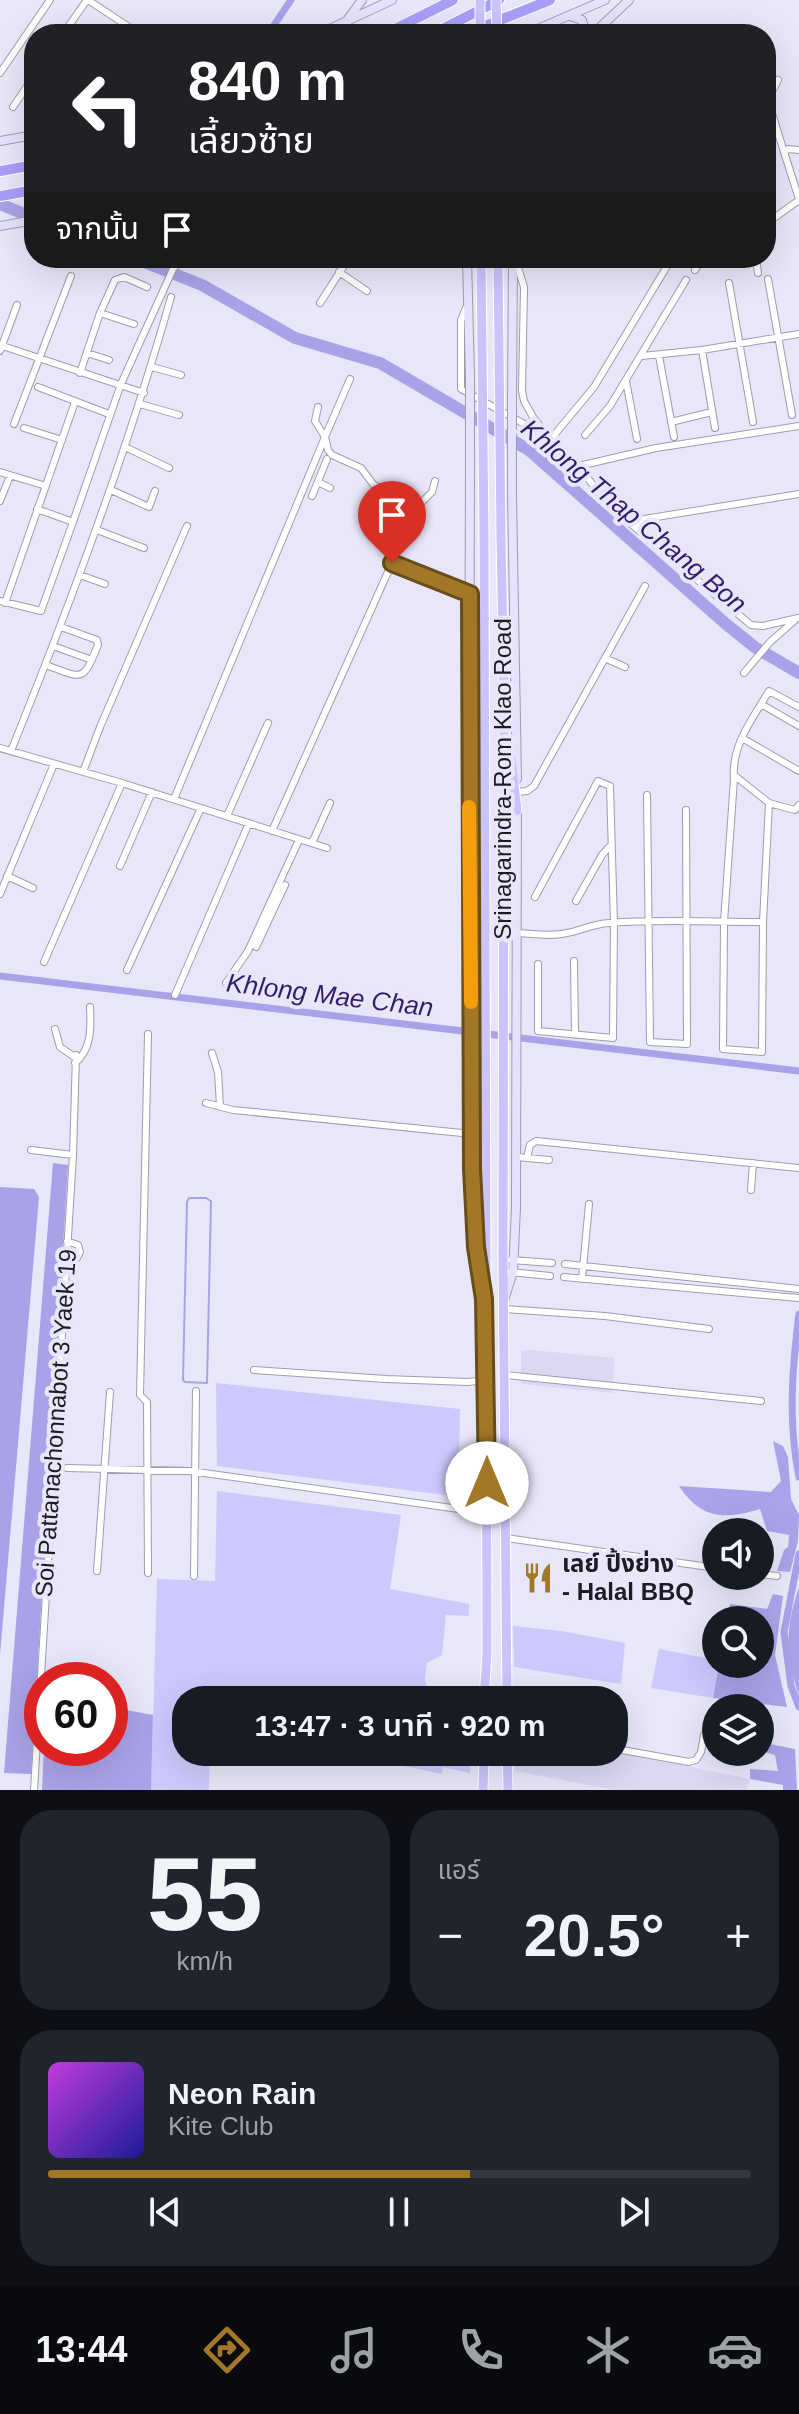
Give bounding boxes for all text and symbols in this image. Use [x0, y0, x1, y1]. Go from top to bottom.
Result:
text: 840 m [188, 49, 347, 112]
icon: left [56, 56, 160, 160]
text: เลี้ยวซ้าย [188, 120, 314, 161]
icon: arrive [155, 208, 199, 252]
text: จากนั้น [56, 212, 139, 245]
water label: Khlong Thap Chang Bon [515, 413, 753, 619]
pin [358, 481, 426, 563]
icon: arrive [370, 493, 414, 537]
street label: Srinagarindra-Rom Klao Road [489, 618, 516, 940]
water label: Khlong Mae Chan [225, 967, 435, 1023]
street label: Soi Pattanachonnabot 3 Yaek 19 [30, 1248, 81, 1598]
position arrow [445, 1441, 529, 1525]
map controls [702, 1518, 774, 1766]
button: sound [702, 1518, 774, 1590]
place label: เลย์ ปิ้งย่าง - Halal BBQ [562, 1548, 694, 1605]
restaurant icon: เลย์ ปิ้งย่าง - Halal BBQ [521, 1561, 555, 1595]
button: search [702, 1606, 774, 1678]
speed limit sign: 60 [24, 1662, 128, 1766]
button: layers [702, 1694, 774, 1766]
text: 13:47 · 3 นาที · 920 m [255, 1709, 545, 1742]
text: 55 [147, 1836, 263, 1952]
text: แอร์ [438, 1855, 480, 1885]
text: 20.5° [524, 1902, 665, 1969]
text: − [438, 1911, 463, 1960]
text: + [725, 1911, 751, 1960]
text: km/h [177, 1946, 233, 1976]
text: Neon Rain [168, 2077, 316, 2110]
text: Kite Club [168, 2111, 274, 2141]
icon: previous [143, 2190, 187, 2234]
icon: pause [377, 2190, 421, 2234]
icon: next [612, 2190, 656, 2234]
icon: directions [199, 2322, 255, 2378]
icon: music [326, 2322, 382, 2378]
icon: phone [453, 2322, 509, 2378]
icon: climate [580, 2322, 636, 2378]
icon: car [707, 2322, 763, 2378]
text: 13:44 [36, 2329, 128, 2370]

